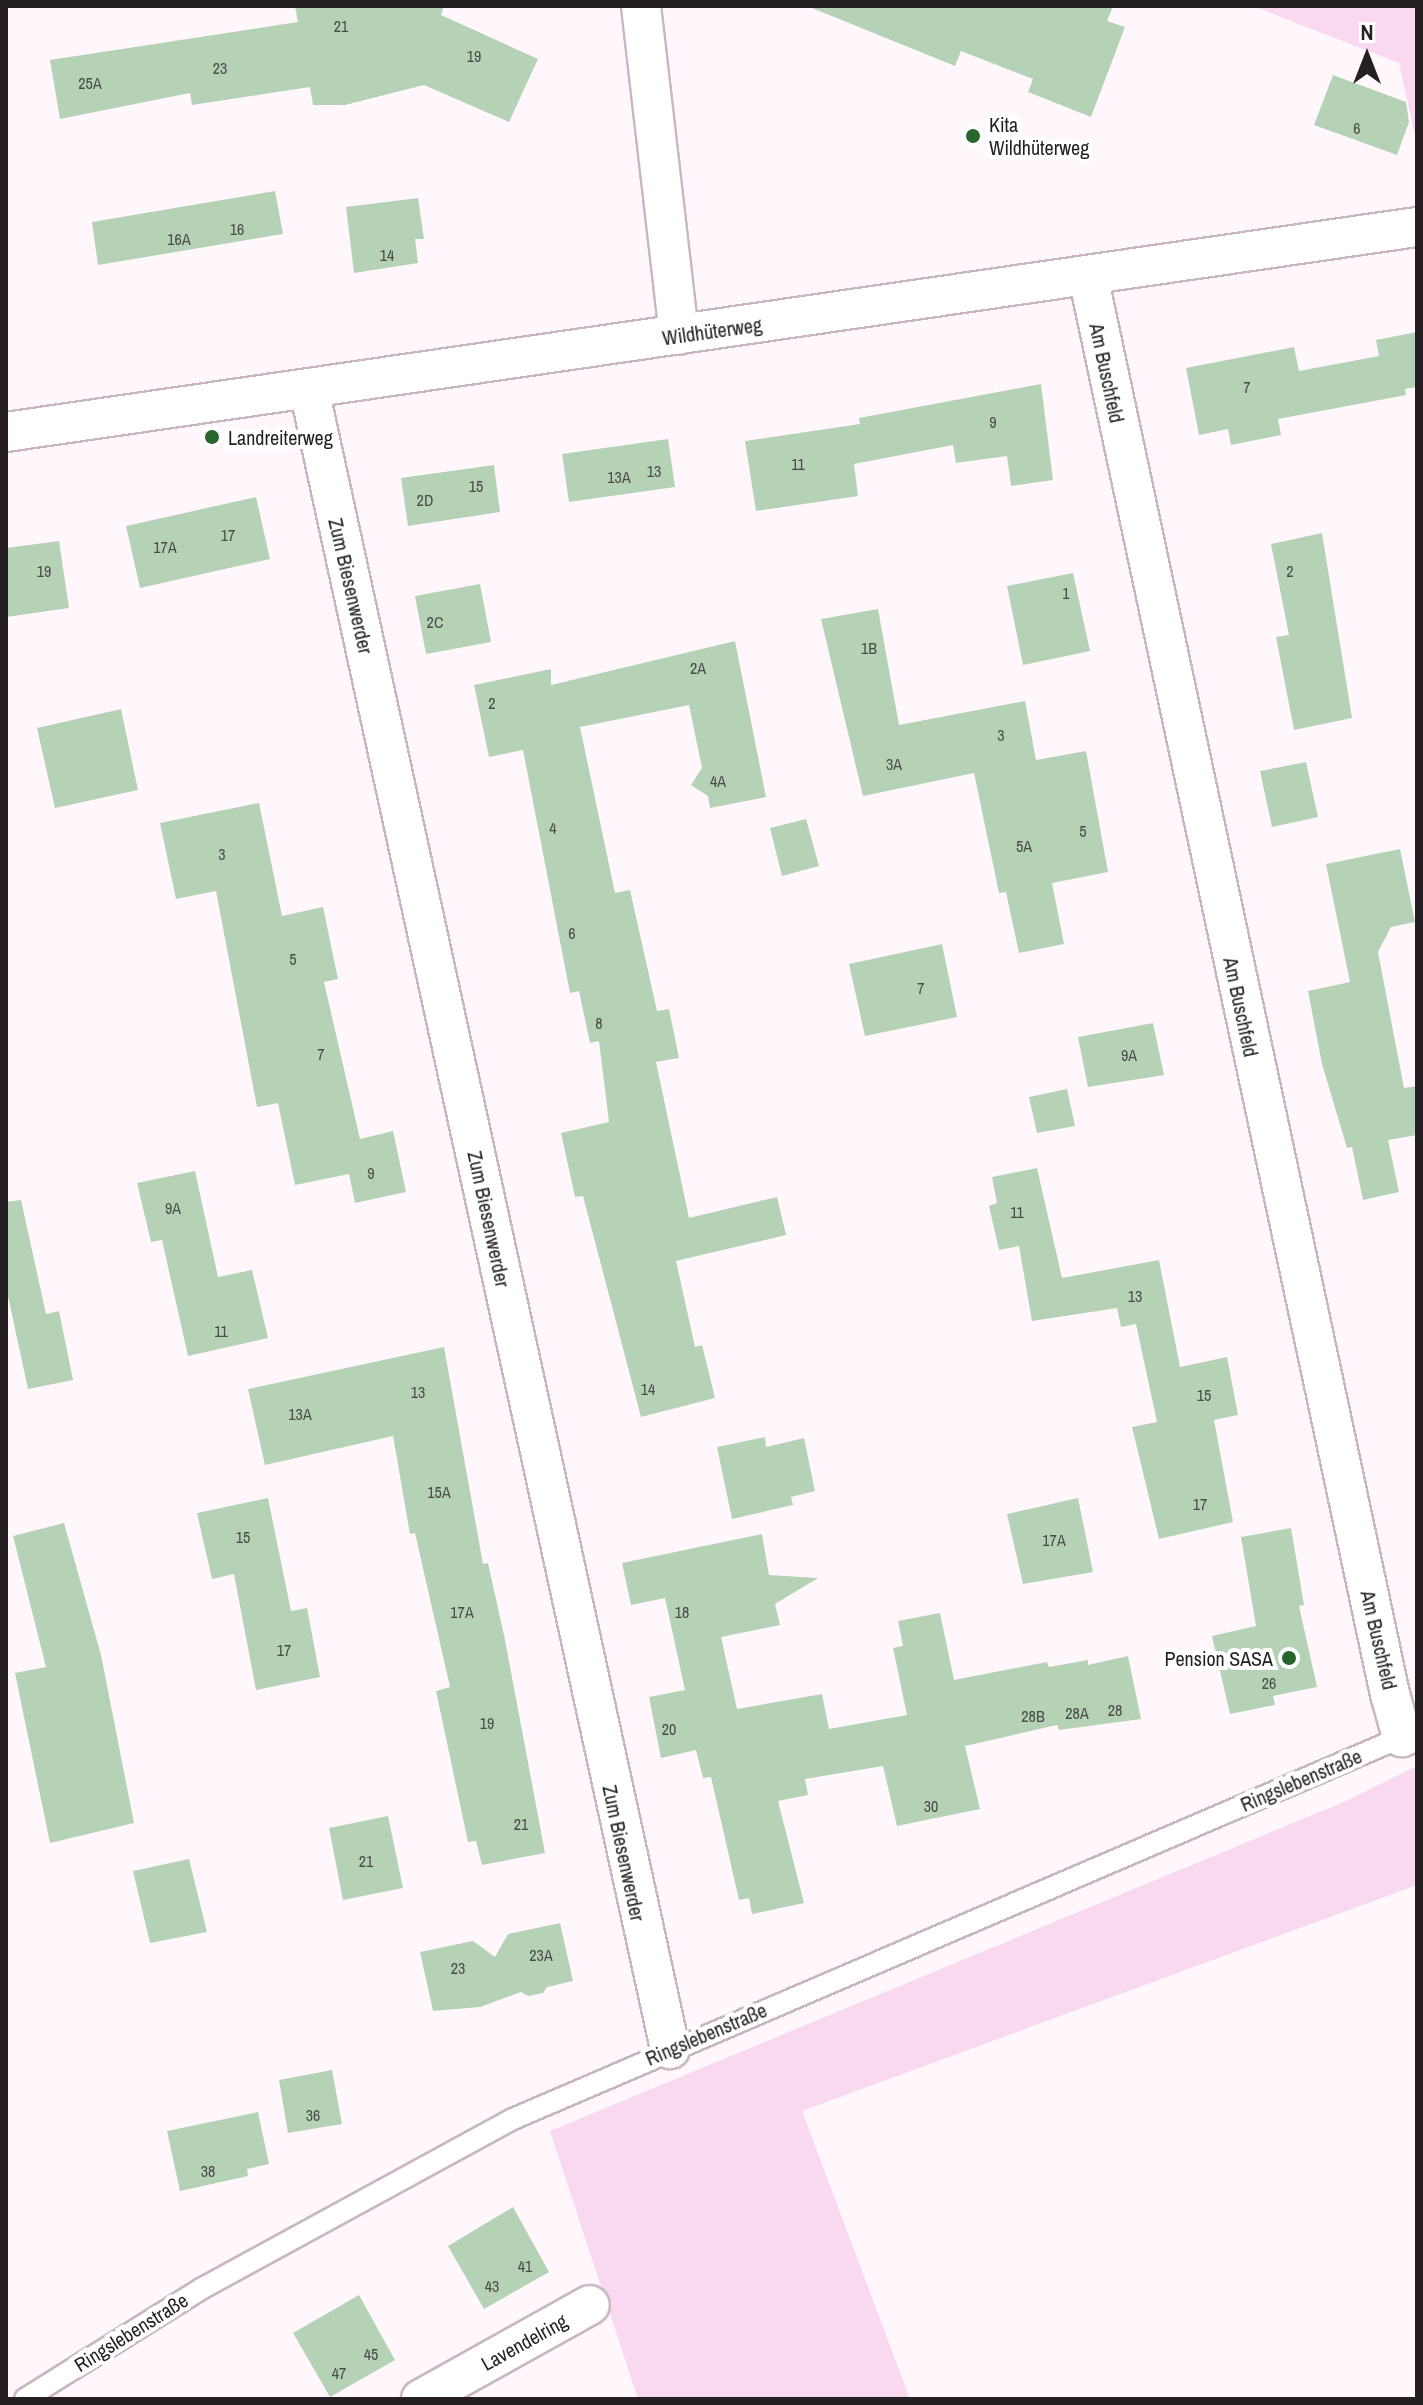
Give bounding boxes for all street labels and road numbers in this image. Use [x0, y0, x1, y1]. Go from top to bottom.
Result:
street label: Wildhüterweg [661, 312, 763, 350]
street label: Am Buschfeld [1085, 321, 1129, 425]
street label: Zum Biesenwerder [324, 516, 378, 656]
street label: Am Buschfeld [1219, 955, 1263, 1059]
street label: Zum Biesenwerder [463, 1149, 515, 1289]
street label: Am Buschfeld [1356, 1588, 1402, 1692]
street label: Ringslebenstraße [1237, 1744, 1365, 1816]
street label: Zum Biesenwerder [598, 1783, 650, 1923]
street label: Ringslebenstraße [642, 1998, 770, 2070]
street label: Ringslebenstraße [70, 2288, 192, 2376]
street label: Lavendelring [477, 2309, 571, 2375]

